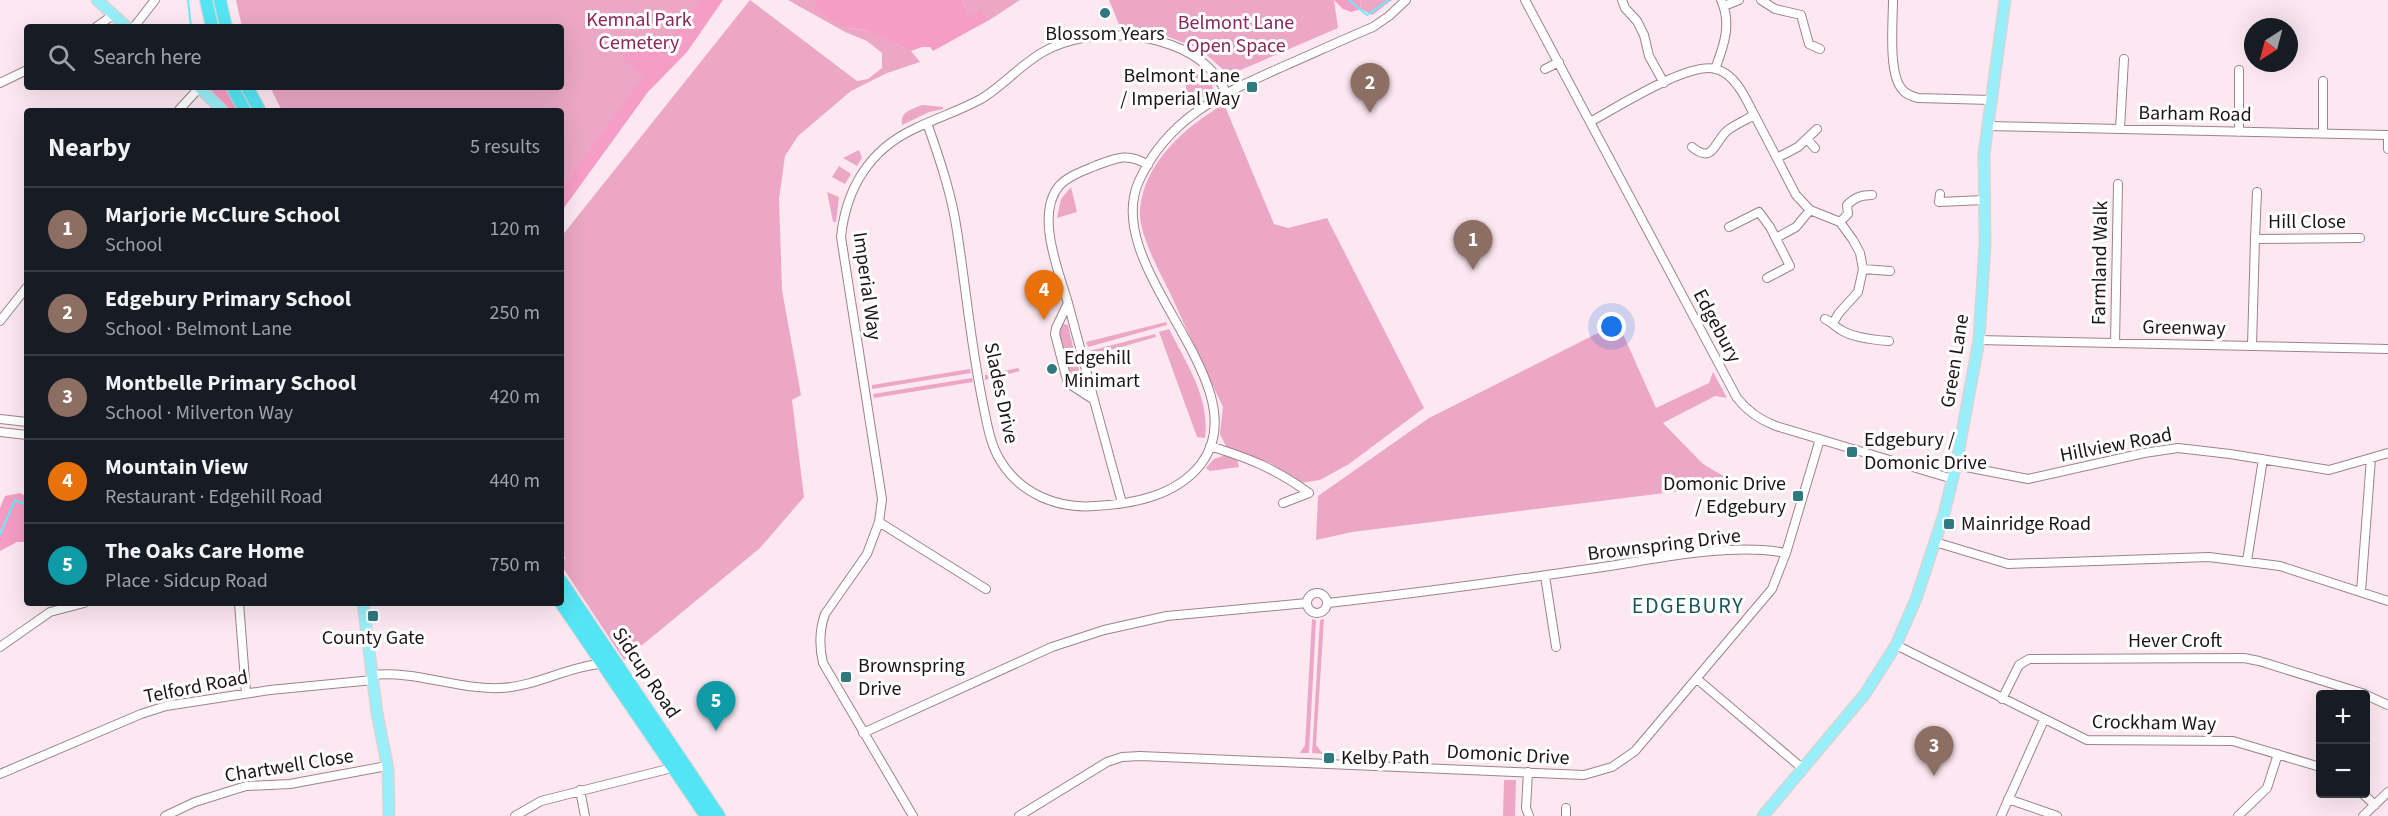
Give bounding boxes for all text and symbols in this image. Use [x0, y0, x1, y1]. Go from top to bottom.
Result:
park label: Kemnal Park Cemetery [586, 6, 692, 57]
marker: Blossom Years [1098, 6, 1112, 20]
park label: Belmont Lane Open Space [1178, 9, 1294, 60]
north arrow [2244, 18, 2298, 72]
place label: Blossom Years [1045, 20, 1165, 48]
search box [24, 24, 564, 90]
icon: search [45, 41, 78, 74]
text: Search here [93, 41, 201, 73]
place label: Belmont Lane / Imperial Way [1120, 62, 1241, 113]
pin: 2 [1350, 63, 1390, 113]
marker: Belmont Lane / Imperial Way [1245, 80, 1259, 94]
street label: Barham Road [2138, 99, 2252, 129]
text: Nearby [48, 129, 131, 166]
text: 5 results [470, 133, 540, 161]
text: Marjorie McClure School [105, 199, 340, 231]
street label: Farmland Walk [2085, 200, 2115, 325]
street label: Hill Close [2268, 208, 2346, 236]
text: 1 [62, 215, 73, 243]
text: 120 m [490, 215, 540, 243]
pin: 1 [1454, 220, 1492, 270]
street label: Imperial Way [846, 230, 889, 342]
text: School [105, 231, 162, 259]
pin: 4 [1024, 270, 1064, 320]
text: Edgebury Primary School [105, 283, 351, 315]
street label: Edgebury [1686, 284, 1748, 368]
text: 2 [62, 299, 73, 327]
text: 250 m [490, 299, 540, 327]
your location [1597, 312, 1626, 341]
street label: Green Lane [1934, 312, 1976, 410]
street label: Greenway [2142, 313, 2227, 343]
text: School · Belmont Lane [105, 315, 292, 343]
street label: Slades Drive [977, 340, 1025, 446]
place label: Edgehill Minimart [1064, 344, 1140, 395]
marker: Edgehill Minimart [1045, 362, 1059, 376]
text: Montbelle Primary School [105, 367, 356, 399]
text: 3 [62, 383, 73, 411]
text: 420 m [490, 383, 540, 411]
text: School · Milverton Way [105, 399, 293, 427]
street label: Hillview Road [2057, 420, 2175, 470]
place label: Edgebury / Domonic Drive [1864, 426, 1987, 477]
marker: Edgebury / Domonic Drive [1845, 445, 1859, 459]
text: Mountain View [105, 451, 248, 483]
text: 4 [62, 467, 73, 495]
text: 440 m [490, 467, 540, 495]
place label: Domonic Drive / Edgebury [1663, 470, 1787, 521]
text: Restaurant · Edgehill Road [105, 483, 323, 511]
marker: Domonic Drive / Edgebury [1791, 489, 1805, 503]
place label: Mainridge Road [1961, 510, 2091, 538]
marker: Mainridge Road [1942, 517, 1956, 531]
street label: Brownspring Drive [1586, 522, 1742, 568]
text: The Oaks Care Home [105, 535, 304, 567]
text: 5 [62, 551, 73, 579]
text: 750 m [490, 551, 540, 579]
text: Place · Sidcup Road [105, 567, 268, 595]
district label: EDGEBURY [1632, 590, 1744, 622]
marker: County Gate [366, 609, 380, 623]
street label: Sidcup Road [605, 622, 687, 724]
place label: County Gate [322, 624, 424, 652]
street label: Hever Croft [2128, 627, 2222, 655]
place label: Brownspring Drive [858, 652, 965, 703]
street label: Telford Road [141, 663, 251, 711]
marker: Brownspring Drive [839, 670, 853, 684]
pin: 5 [696, 682, 736, 731]
map controls [2316, 690, 2370, 798]
button: + [2316, 690, 2370, 744]
street label: Crockham Way [2092, 708, 2217, 738]
pin: 3 [1914, 726, 1954, 776]
street label: Domonic Drive [1446, 738, 1570, 772]
street label: Chartwell Close [223, 742, 356, 790]
place label: Kelby Path [1341, 744, 1430, 772]
button: − [2316, 744, 2370, 798]
marker: Kelby Path [1322, 751, 1336, 765]

